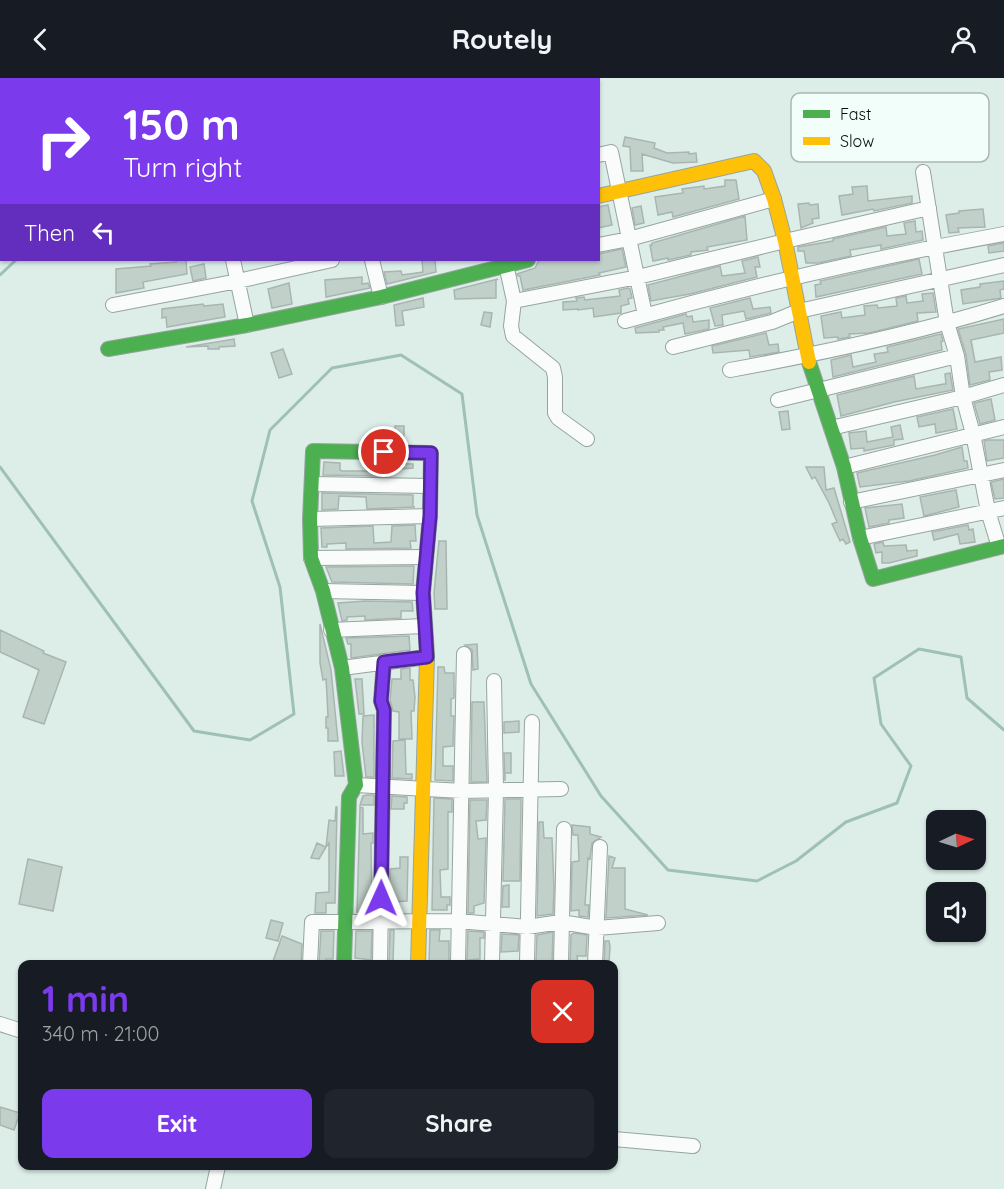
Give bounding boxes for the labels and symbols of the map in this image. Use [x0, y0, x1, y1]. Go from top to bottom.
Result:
legend [791, 93, 989, 162]
text: Fast [840, 104, 871, 124]
text: Slow [840, 131, 874, 151]
pin [358, 426, 409, 477]
north arrow [926, 810, 986, 870]
position arrow [349, 866, 413, 930]

